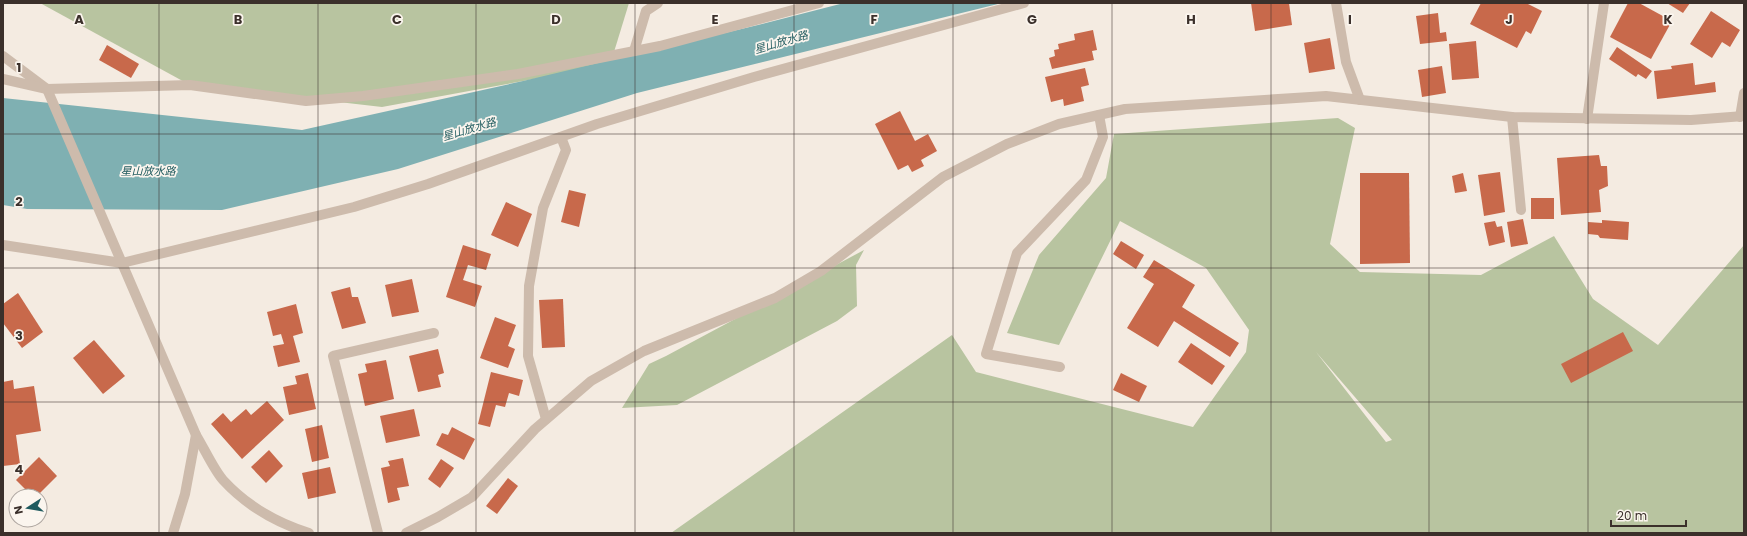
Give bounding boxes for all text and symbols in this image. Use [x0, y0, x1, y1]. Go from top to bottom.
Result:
text: A [74, 10, 84, 29]
text: B [234, 10, 243, 29]
text: C [392, 10, 402, 29]
text: D [551, 10, 561, 29]
text: E [711, 10, 719, 29]
text: F [870, 10, 878, 29]
text: G [1027, 10, 1037, 29]
text: H [1186, 10, 1196, 29]
text: I [1348, 10, 1352, 29]
text: J [1505, 10, 1513, 29]
text: K [1663, 10, 1673, 29]
water label: 星山放水路 [752, 26, 811, 57]
text: 1 [17, 58, 21, 77]
water label: 星山放水路 [440, 113, 499, 144]
water label: 星山放水路 [121, 163, 176, 179]
text: 2 [15, 192, 23, 211]
text: 3 [15, 326, 23, 345]
text: 4 [15, 460, 24, 479]
north arrow [8, 488, 48, 528]
scale bar [1611, 502, 1686, 528]
text: N [10, 504, 27, 516]
text: 20 m [1617, 507, 1647, 524]

